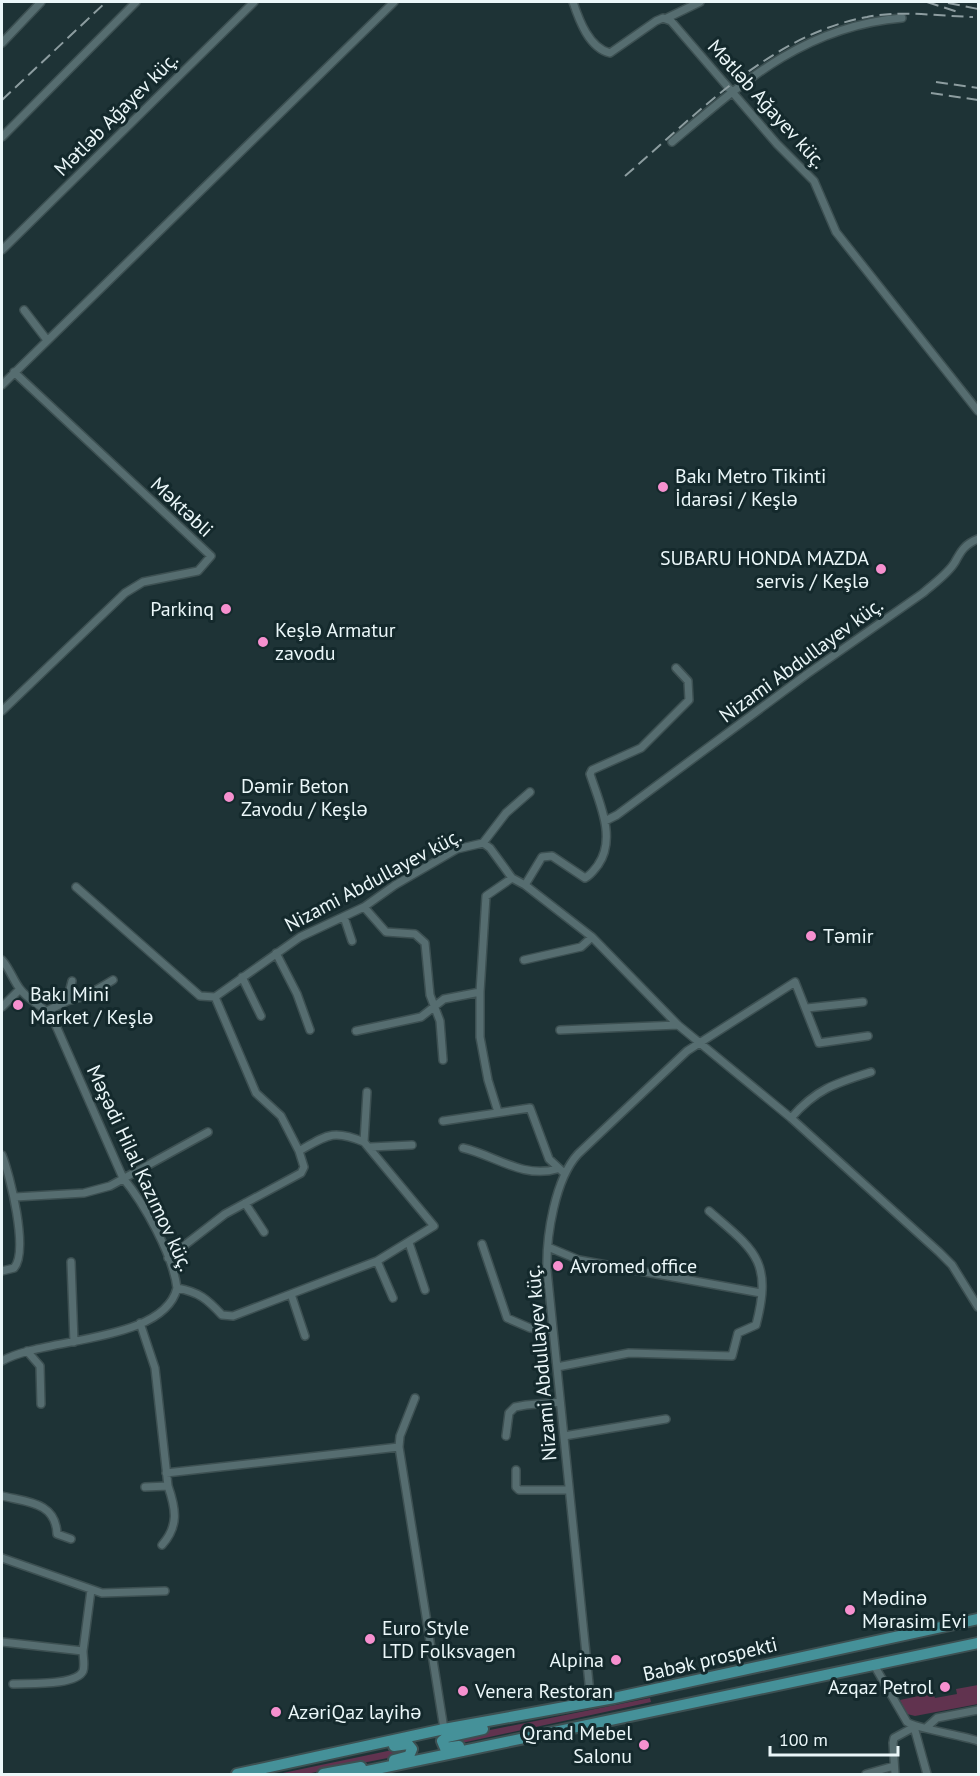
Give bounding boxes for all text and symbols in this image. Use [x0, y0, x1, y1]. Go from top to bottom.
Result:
street label: Mətləb Ağayev küç. [702, 34, 832, 174]
street label: Mətləb Ağayev küç. [48, 46, 184, 182]
place label: Bakı Metro Tikinti İdarəsi / Keşlə [675, 463, 826, 512]
street label: Məktəbli [145, 471, 219, 543]
marker: Bakı Metro Tikinti İdarəsi / Keşlə [656, 480, 670, 494]
place label: SUBARU HONDA MAZDA servis / Keşlə [660, 545, 869, 594]
marker: SUBARU HONDA MAZDA servis / Keşlə [874, 562, 888, 576]
street label: Nizami Abdullayev küç. [714, 592, 888, 728]
place label: Parkinq [150, 596, 214, 622]
marker: Parkinq [219, 602, 233, 616]
place label: Keşlə Armatur zavodu [275, 617, 396, 666]
marker: Keşlə Armatur zavodu [256, 635, 270, 649]
place label: Dəmir Beton Zavodu / Keşlə [241, 773, 368, 822]
marker: Dəmir Beton Zavodu / Keşlə [222, 790, 236, 804]
street label: Nizami Abdullayev küç. [280, 822, 466, 938]
place label: Təmir [823, 923, 874, 949]
marker: Təmir [804, 929, 818, 943]
place label: Bakı Mini Market / Keşlə [30, 981, 153, 1030]
marker: Bakı Mini Market / Keşlə [11, 998, 25, 1012]
street label: Məşədi Hilal Kazımov küç. [81, 1061, 199, 1275]
place label: Avromed office [570, 1253, 697, 1279]
marker: Avromed office [551, 1259, 565, 1273]
street label: Nizami Abdullayev küç. [519, 1264, 563, 1462]
place label: Mədinə Mərasim Evi [862, 1585, 967, 1634]
marker: Mədinə Mərasim Evi [843, 1603, 857, 1617]
place label: Euro Style LTD Folksvagen [382, 1615, 516, 1664]
street label: Babək prospekti [640, 1631, 780, 1687]
marker: Euro Style LTD Folksvagen [363, 1632, 377, 1646]
place label: Alpina [549, 1647, 604, 1673]
marker: Alpina [609, 1653, 623, 1667]
place label: Azqaz Petrol [828, 1674, 933, 1700]
place label: Venera Restoran [474, 1678, 613, 1704]
marker: Azqaz Petrol [938, 1680, 952, 1694]
marker: Venera Restoran [456, 1684, 470, 1698]
place label: AzəriQaz layihə [288, 1699, 421, 1725]
marker: AzəriQaz layihə [269, 1705, 283, 1719]
scale bar [770, 1719, 898, 1757]
place label: Qrand Mebel Salonu [522, 1720, 632, 1769]
text: 100 m [779, 1728, 828, 1751]
marker: Qrand Mebel Salonu [637, 1738, 651, 1752]

